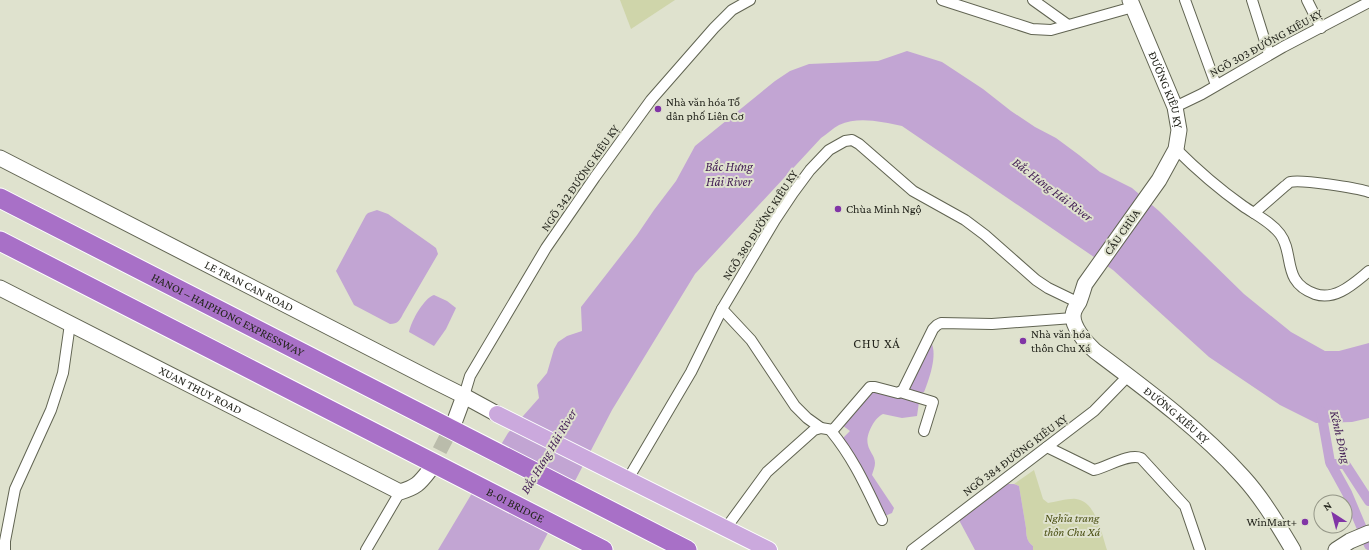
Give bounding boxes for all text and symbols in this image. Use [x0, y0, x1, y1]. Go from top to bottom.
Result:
street label: NGÕ 303 ĐƯỜNG KIÊU KỴ [1207, 6, 1326, 80]
street label: ĐƯỜNG KIÊU KỴ [1145, 49, 1186, 130]
place label: Nhà văn hóa Tổ dân phố Liên Cơ [666, 95, 744, 123]
marker: Nhà văn hóa Tổ dân phố Liên Cơ [653, 104, 663, 114]
street label: NGÕ 342 ĐƯỜNG KIÊU KỴ [538, 122, 622, 234]
water label: Bắc Hưng Hải River [1010, 154, 1096, 225]
water label: Bắc Hưng Hải River [705, 159, 754, 189]
street label: NGÕ 380 ĐƯỜNG KIÊU KỴ [719, 167, 801, 283]
place label: Chùa Minh Ngộ [846, 202, 921, 216]
marker: Chùa Minh Ngộ [833, 204, 843, 214]
street label: CẦU CHÙA [1101, 206, 1143, 258]
street label: LE TRAN CAN ROAD [202, 257, 296, 315]
street label: HANOI – HAIPHONG EXPRESSWAY [149, 270, 307, 360]
place label: Nhà văn hóa thôn Chu Xá [1031, 327, 1091, 355]
district label: CHU XÁ [853, 336, 901, 351]
marker: Nhà văn hóa thôn Chu Xá [1018, 336, 1028, 346]
street label: XUAN THUY ROAD [157, 363, 244, 417]
street label: ĐƯỜNG KIÊU KỴ [1141, 384, 1213, 447]
water label: Bắc Hưng Hải River [517, 406, 580, 496]
water label: Kênh Đông [1327, 409, 1354, 466]
street label: NGÕ 384 ĐƯỜNG KIÊU KỴ [960, 411, 1071, 499]
street label: B-01 BRIDGE [484, 484, 547, 526]
north arrow [1313, 494, 1353, 534]
text: N [1321, 499, 1334, 513]
park label: Nghĩa trang thôn Chu Xá [1044, 511, 1100, 539]
place label: WinMart+ [1247, 515, 1297, 529]
marker: WinMart+ [1300, 517, 1310, 527]

